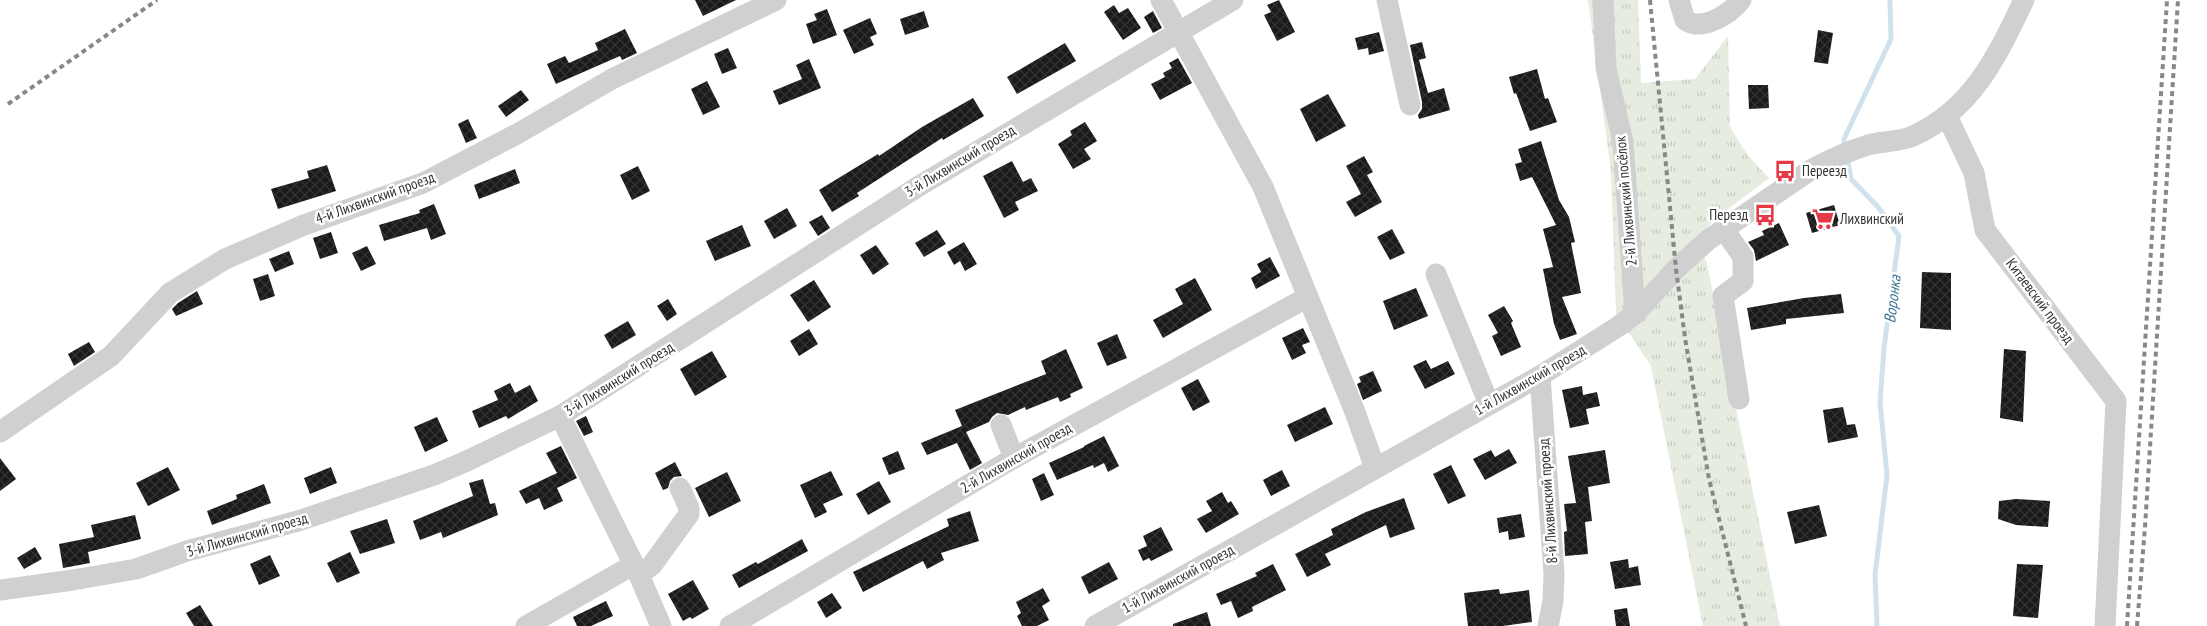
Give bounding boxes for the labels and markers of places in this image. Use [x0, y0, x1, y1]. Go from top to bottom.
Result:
bus stop icon: Переезд [1772, 158, 1798, 184]
place label: Переезд [1802, 161, 1847, 180]
bus stop icon: Перезд [1752, 202, 1778, 228]
place label: Перезд [1709, 205, 1748, 224]
supermarket icon: Лихвинский [1810, 206, 1836, 232]
place label: Лихвинский [1839, 209, 1904, 228]

